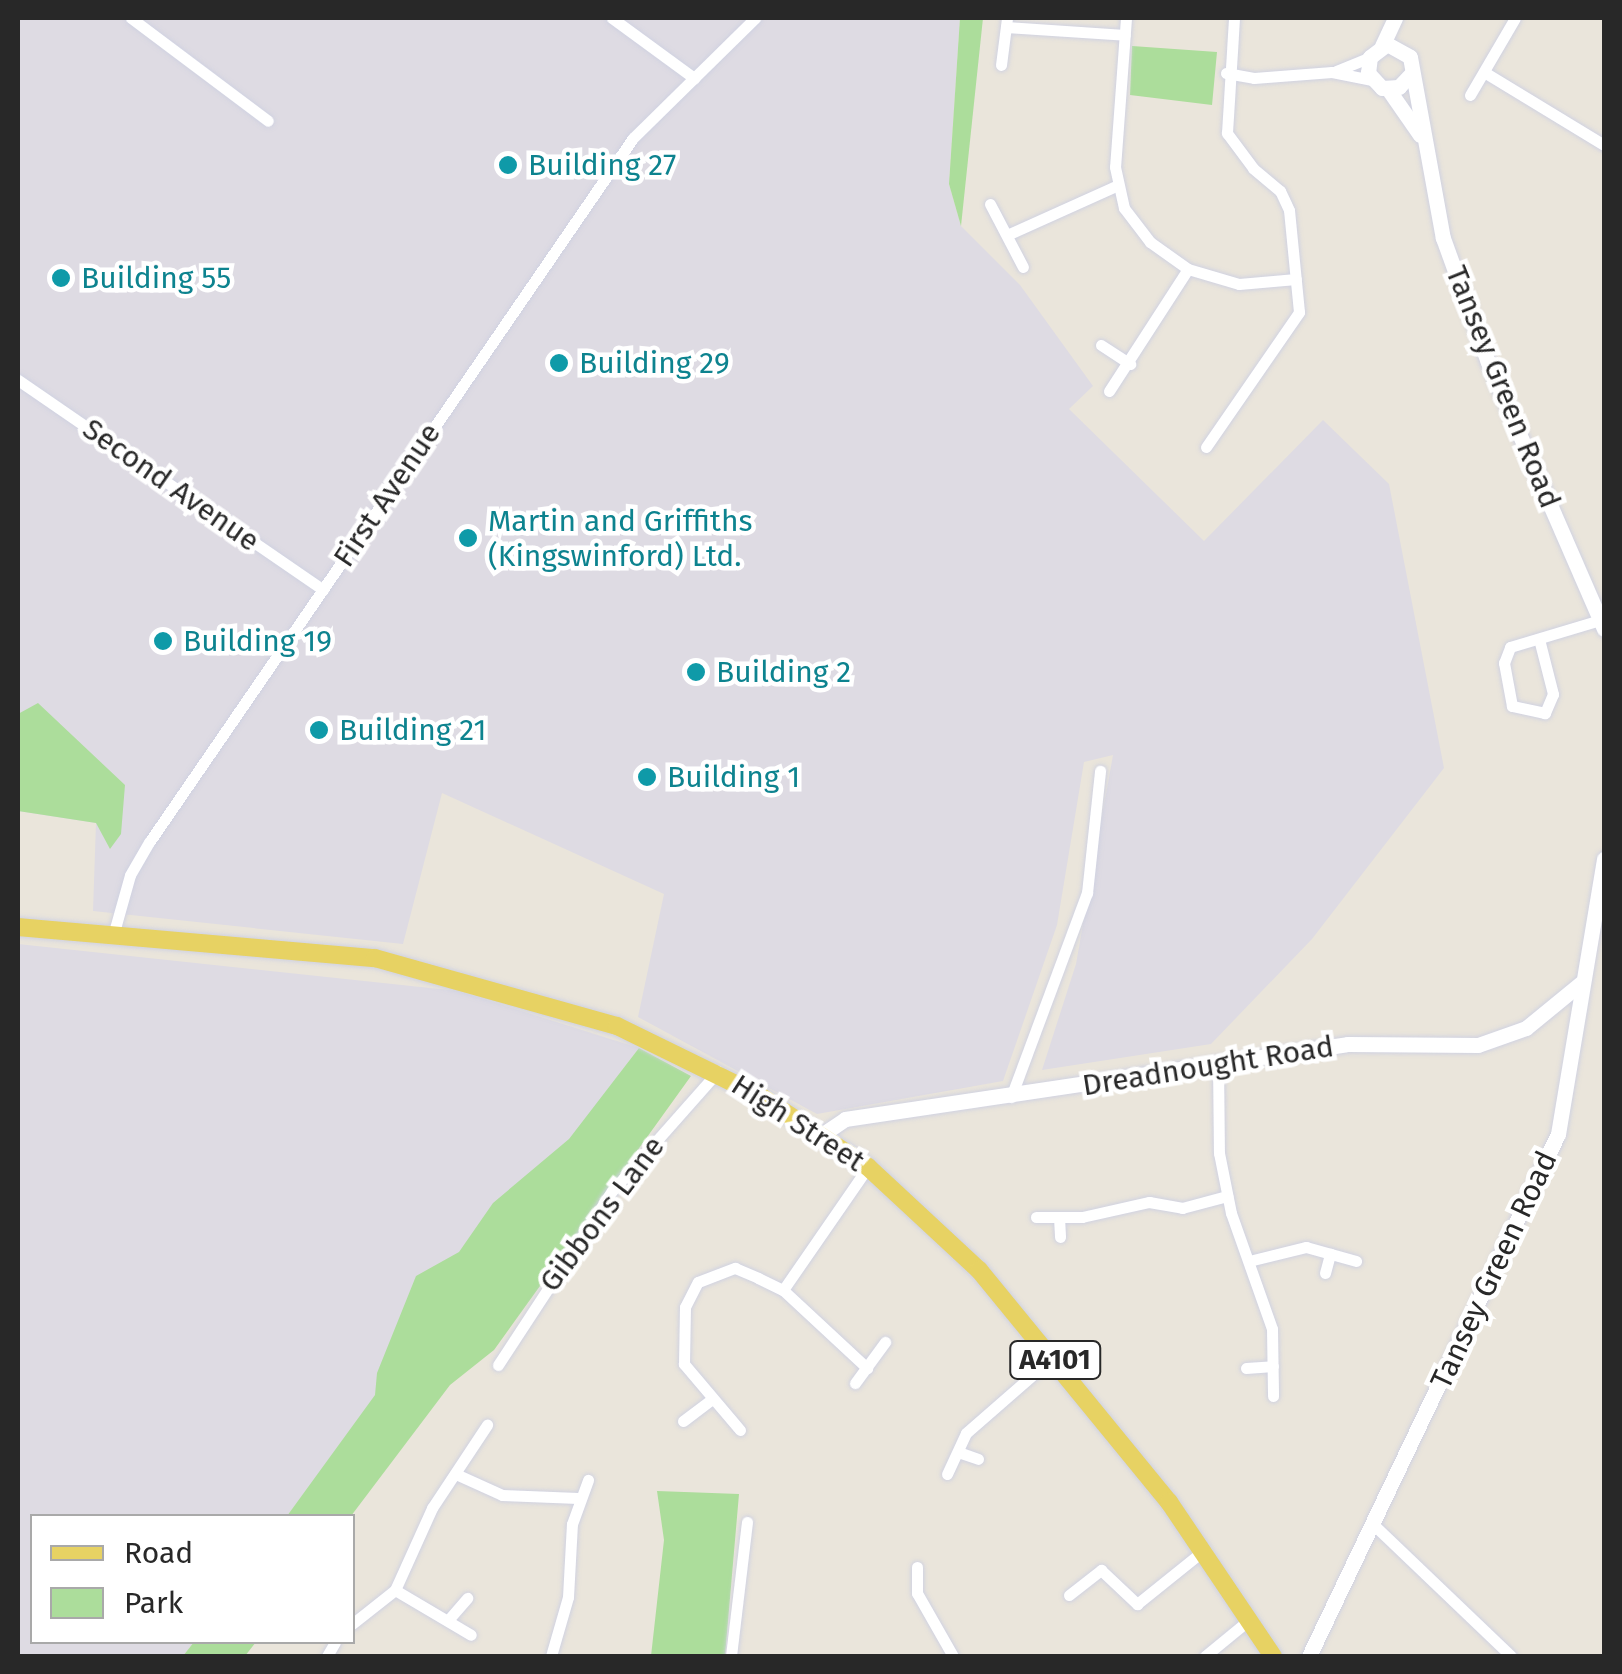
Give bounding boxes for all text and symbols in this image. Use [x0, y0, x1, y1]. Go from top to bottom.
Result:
place label: Building 27 [528, 147, 676, 183]
marker: Building 27 [497, 154, 519, 176]
place label: Building 55 [81, 260, 231, 296]
street label: Tansey Green Road [1438, 261, 1568, 513]
marker: Building 55 [50, 267, 72, 289]
place label: Building 29 [579, 345, 730, 381]
marker: Building 29 [548, 352, 570, 374]
street label: Second Avenue [76, 411, 266, 559]
street label: First Avenue [326, 416, 448, 574]
place label: Martin and Griffiths (Kingswinford) Ltd. [488, 503, 753, 574]
marker: Martin and Griffiths (Kingswinford) Ltd. [457, 527, 479, 549]
place label: Building 19 [183, 623, 332, 659]
marker: Building 19 [152, 630, 174, 652]
place label: Building 2 [716, 654, 851, 690]
marker: Building 2 [685, 661, 707, 683]
place label: Building 21 [339, 712, 486, 748]
marker: Building 21 [308, 719, 330, 741]
place label: Building 1 [667, 759, 800, 795]
marker: Building 1 [636, 766, 658, 788]
street label: Dreadnought Road [1080, 1028, 1336, 1104]
street label: High Street [725, 1067, 871, 1179]
street label: Gibbons Lane [532, 1129, 672, 1299]
street label: Tansey Green Road [1423, 1146, 1565, 1394]
road number: A4101 [1008, 1337, 1102, 1383]
legend [30, 1514, 355, 1644]
text: Road [124, 1535, 193, 1571]
text: Park [124, 1585, 183, 1621]

